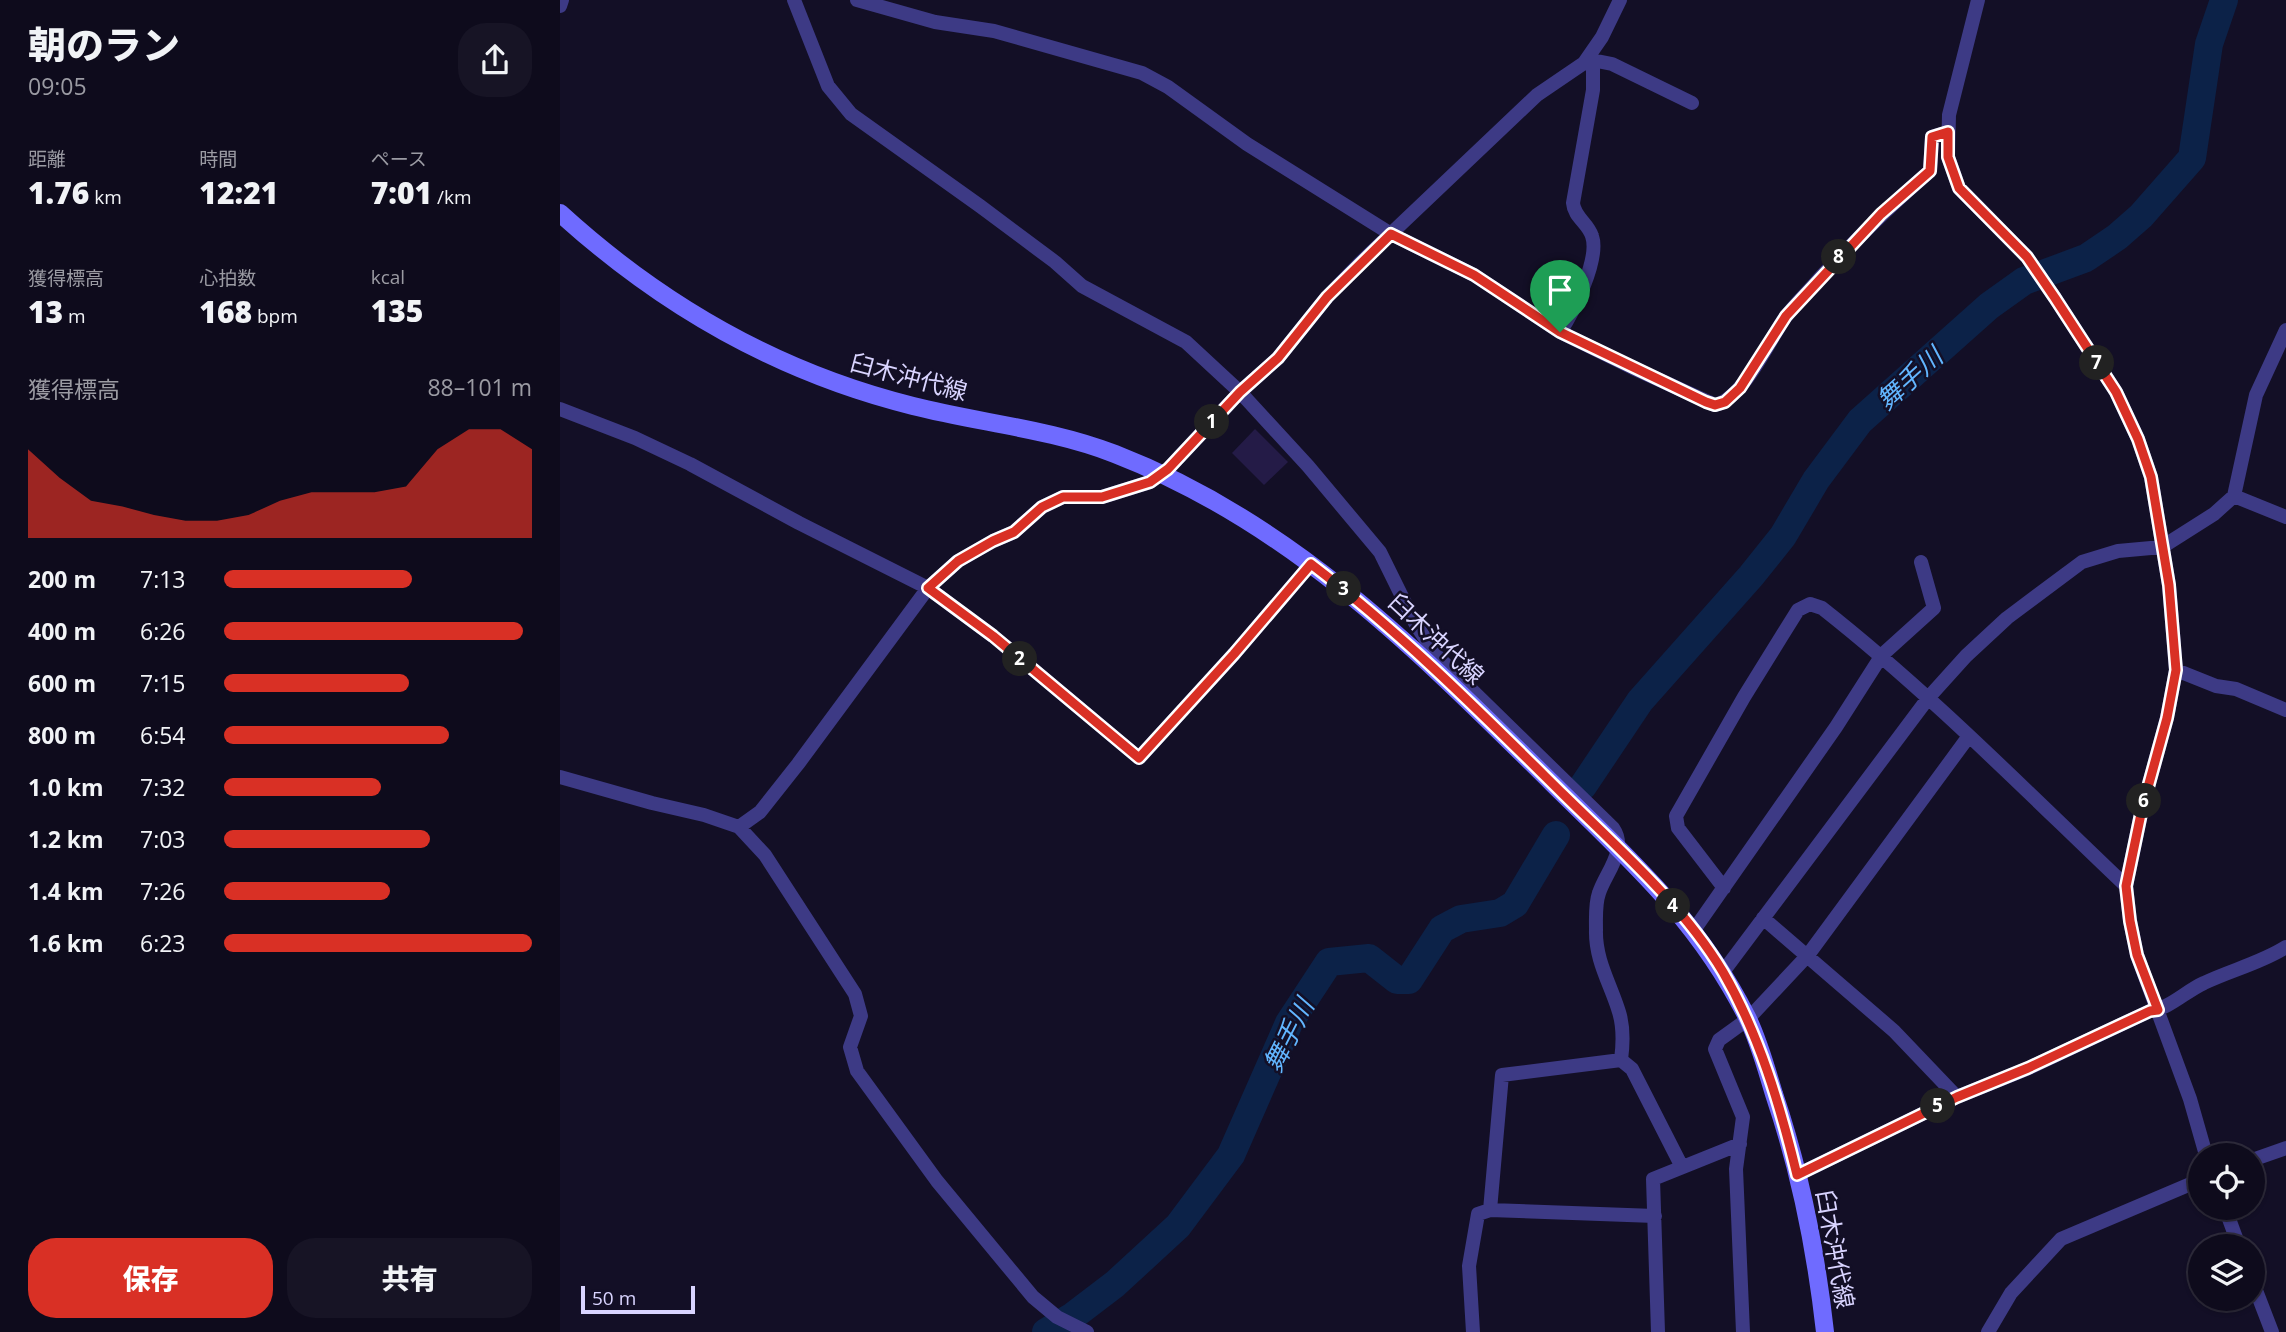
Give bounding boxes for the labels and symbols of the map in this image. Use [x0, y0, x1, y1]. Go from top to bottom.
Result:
pin: 8 [1822, 240, 1856, 274]
pin [1530, 260, 1590, 332]
water label: 舞手川 [1868, 337, 1952, 417]
street label: 臼木沖代線 [847, 345, 971, 407]
pin: 7 [2080, 346, 2114, 380]
pin: 1 [1194, 404, 1230, 440]
pin: 3 [1326, 572, 1362, 606]
street label: 臼木沖代線 [1382, 585, 1492, 691]
pin: 2 [1002, 642, 1037, 676]
pin: 6 [2126, 784, 2162, 818]
pin: 4 [1656, 888, 1690, 923]
water label: 舞手川 [1254, 989, 1323, 1078]
pin: 5 [1920, 1088, 1956, 1124]
street label: 臼木沖代線 [1809, 1187, 1863, 1311]
scale bar [581, 1283, 695, 1315]

